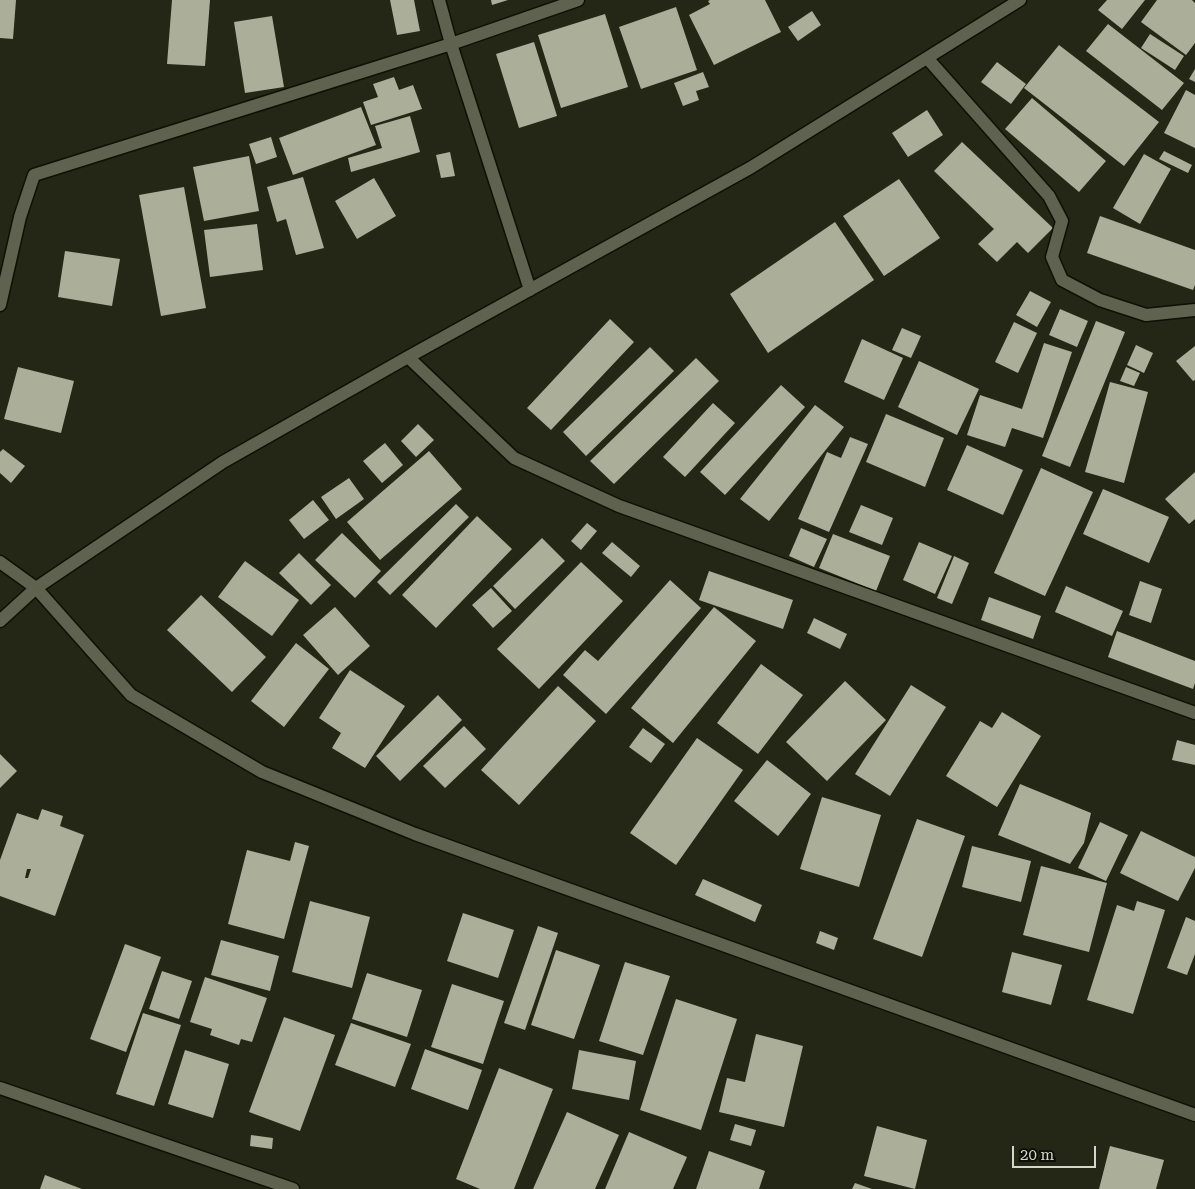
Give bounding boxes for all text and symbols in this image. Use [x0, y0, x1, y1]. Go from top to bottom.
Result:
scale bar [1015, 1136, 1099, 1168]
text: 20 m [1020, 1146, 1054, 1164]

